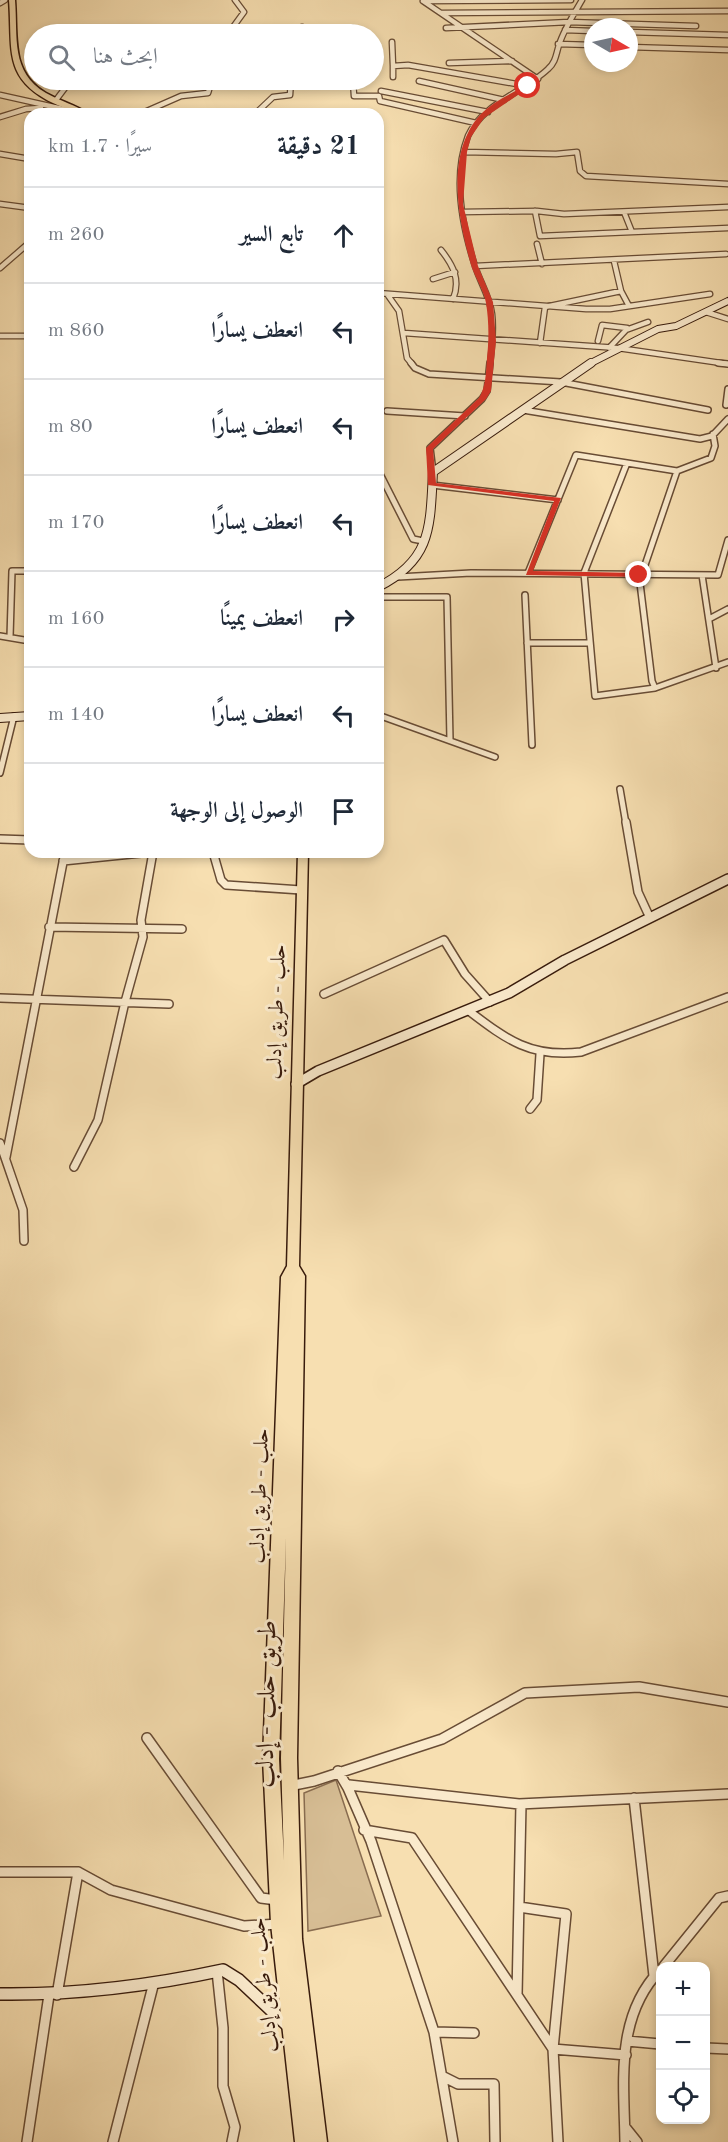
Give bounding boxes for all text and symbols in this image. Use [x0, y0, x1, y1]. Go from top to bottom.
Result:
north arrow [584, 18, 638, 72]
search box [24, 24, 384, 90]
icon: search [45, 41, 78, 74]
text: ابحث هنا [93, 46, 158, 68]
route start [514, 72, 540, 98]
text: 21 دقيقة [277, 134, 360, 160]
text: سيرًا · 1.7 km [48, 137, 152, 157]
icon: ahead [327, 219, 360, 252]
text: تابع السير [239, 224, 303, 246]
text: 260 m [48, 225, 104, 245]
icon: left [327, 315, 360, 348]
text: انعطف يسارًا [211, 320, 303, 342]
text: 860 m [48, 321, 104, 341]
icon: left [327, 411, 360, 444]
text: انعطف يسارًا [211, 416, 303, 438]
text: 80 m [48, 417, 93, 437]
icon: left [327, 507, 360, 540]
text: انعطف يسارًا [211, 512, 303, 534]
text: 170 m [48, 513, 104, 533]
route end [625, 561, 651, 587]
icon: right [327, 603, 360, 636]
text: انعطف يمينًا [220, 608, 303, 630]
text: 160 m [48, 609, 104, 629]
icon: left [327, 699, 360, 732]
text: انعطف يسارًا [211, 704, 303, 726]
text: 140 m [48, 705, 104, 725]
icon: arrive [327, 795, 360, 828]
text: الوصول إلى الوجهة [170, 800, 303, 822]
street label: حلب - طريق إدلب [264, 944, 292, 1080]
street label: حلب - طريق إدلب [247, 1428, 275, 1564]
street label: طريق حلب - إدلب [253, 1620, 283, 1788]
street label: حلب - طريق إدلب [247, 1916, 285, 2053]
map controls [656, 1962, 710, 2124]
button: + [656, 1962, 710, 2016]
button: − [656, 2016, 710, 2070]
button: locate [656, 2070, 710, 2124]

